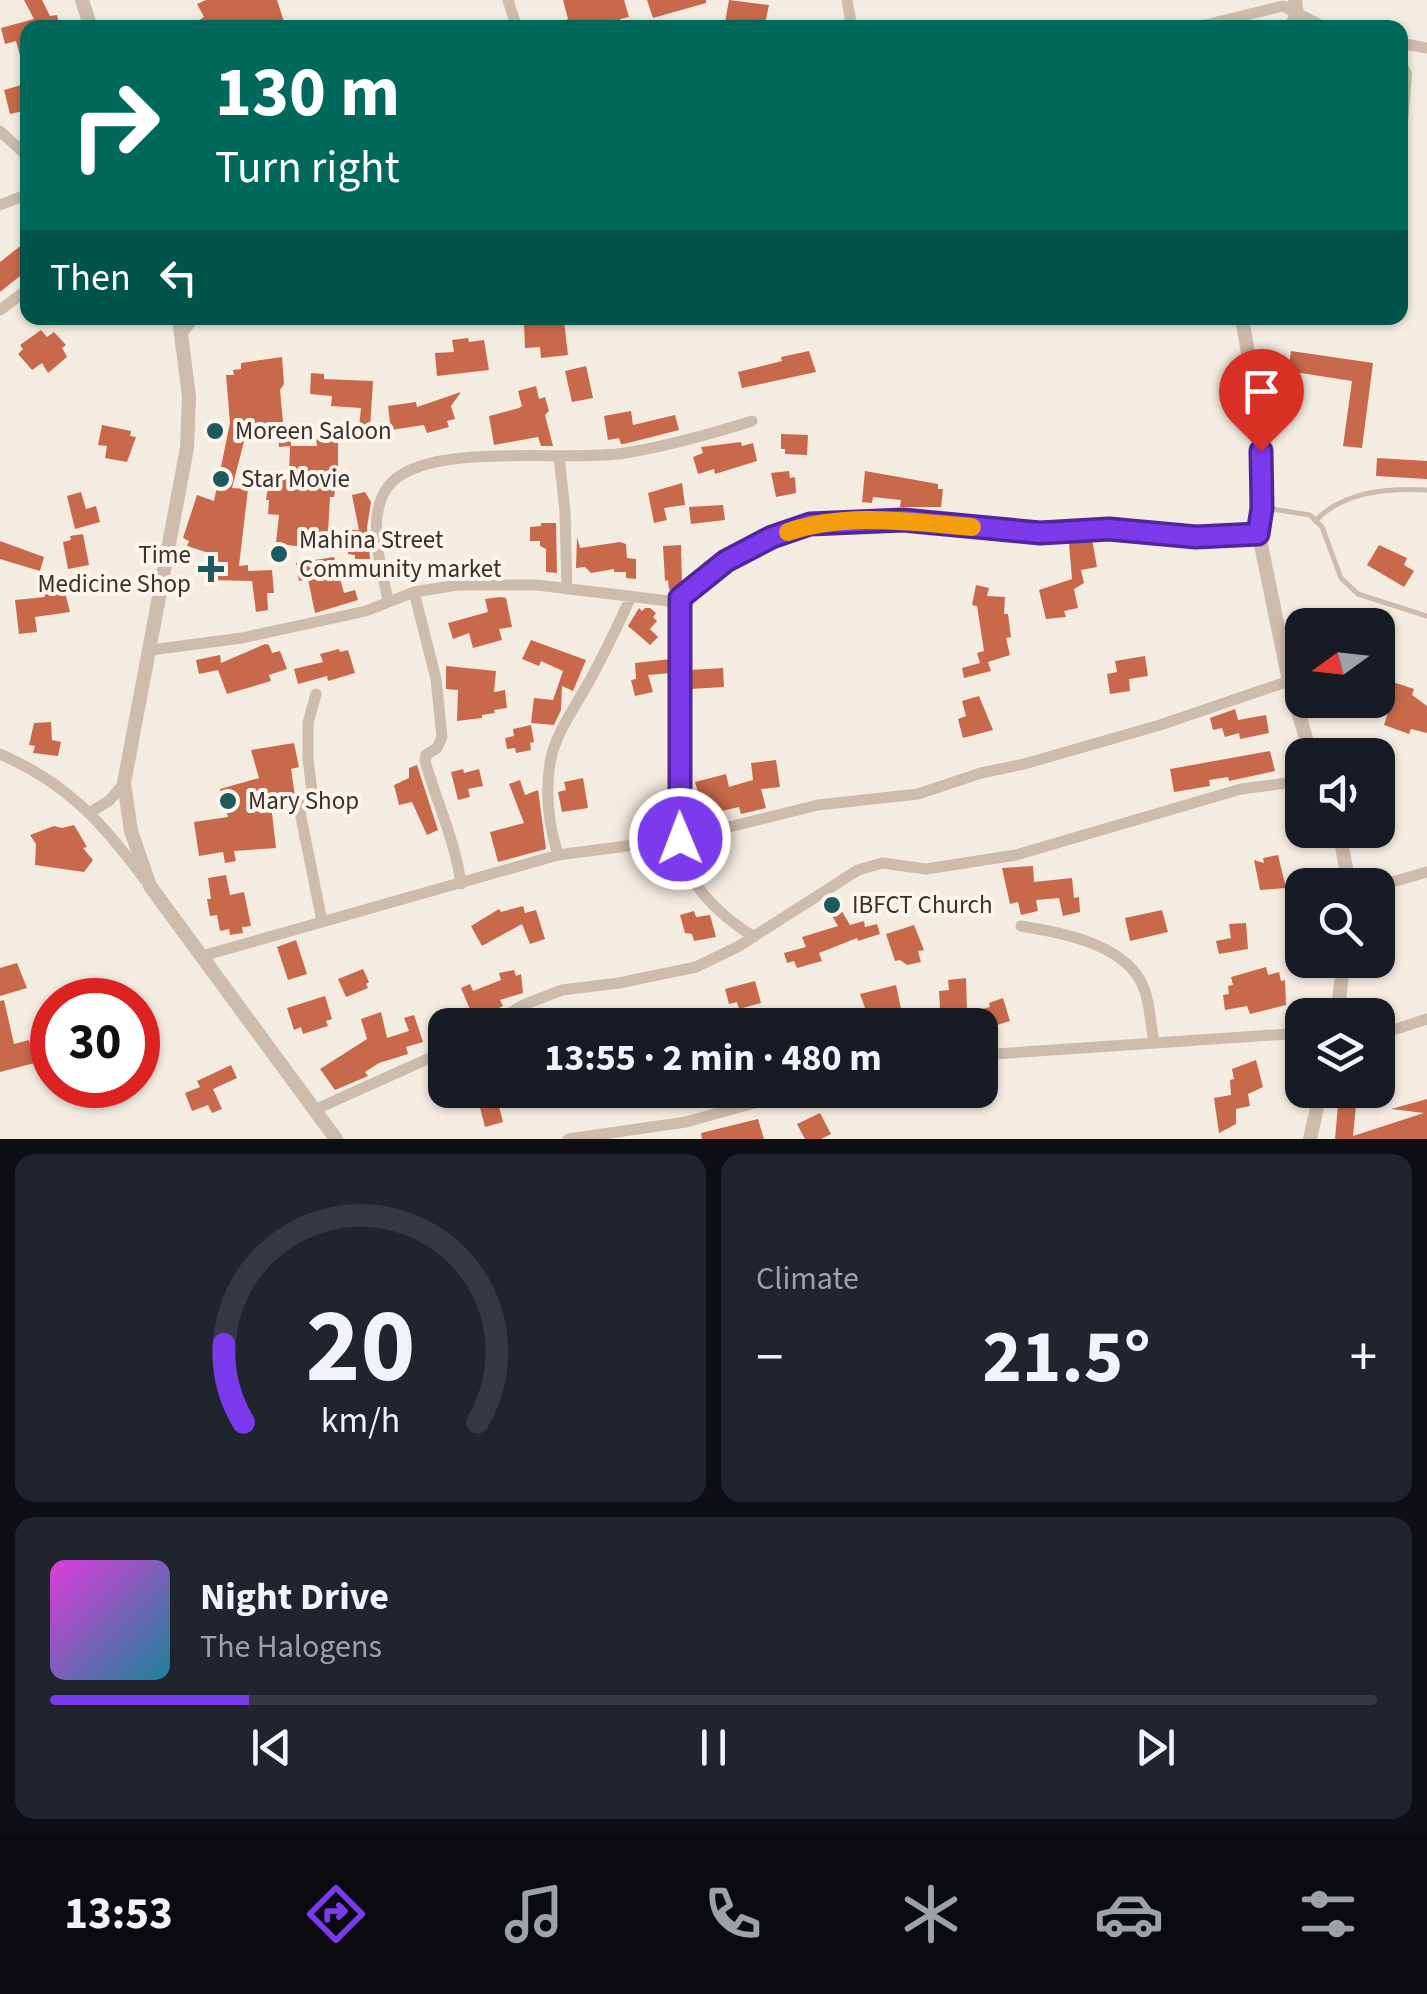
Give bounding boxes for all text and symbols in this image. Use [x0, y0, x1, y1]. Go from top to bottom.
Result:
text: 130 m [215, 43, 400, 143]
icon: right [50, 60, 180, 190]
text: Turn right [215, 136, 400, 200]
icon: left [151, 250, 206, 305]
text: Then [50, 251, 131, 305]
pin [1219, 349, 1304, 452]
icon: arrive [1234, 364, 1289, 419]
place label: Moreen Saloon [235, 413, 392, 449]
marker: Moreen Saloon [204, 420, 226, 442]
place label: Star Movie [241, 461, 350, 497]
marker: Star Movie [210, 468, 232, 490]
place label: Mahina Street Community market [299, 522, 502, 587]
place label: Time Medicine Shop [37, 537, 191, 602]
marker: Mahina Street Community market [268, 543, 290, 565]
marker: Time Medicine Shop [200, 558, 222, 580]
north arrow [1285, 608, 1395, 718]
map controls [1285, 608, 1395, 1108]
button: sound [1285, 738, 1395, 848]
place label: Mary Shop [248, 783, 359, 819]
position arrow [628, 787, 732, 891]
marker: Mary Shop [217, 790, 239, 812]
button: search [1285, 868, 1395, 978]
place label: IBFCT Church [852, 887, 993, 923]
marker: IBFCT Church [821, 894, 843, 916]
speed limit sign: 30 [30, 978, 160, 1108]
button: layers [1285, 998, 1395, 1108]
text: 13:55 · 2 min · 480 m [544, 1031, 882, 1085]
text: Climate [756, 1256, 859, 1302]
text: 20 [306, 1274, 415, 1422]
text: 21.5° [982, 1304, 1151, 1411]
text: − [756, 1319, 783, 1397]
text: + [1350, 1319, 1377, 1397]
text: km/h [321, 1395, 400, 1446]
text: Night Drive [200, 1570, 389, 1624]
text: The Halogens [200, 1624, 382, 1670]
icon: previous [244, 1720, 299, 1775]
icon: pause [686, 1720, 741, 1775]
icon: next [1128, 1720, 1183, 1775]
icon: directions [301, 1879, 371, 1949]
icon: music [499, 1879, 569, 1949]
icon: phone [698, 1879, 768, 1949]
icon: climate [896, 1879, 966, 1949]
icon: car [1094, 1879, 1164, 1949]
icon: filters [1293, 1879, 1363, 1949]
text: 13:53 [64, 1882, 173, 1946]

